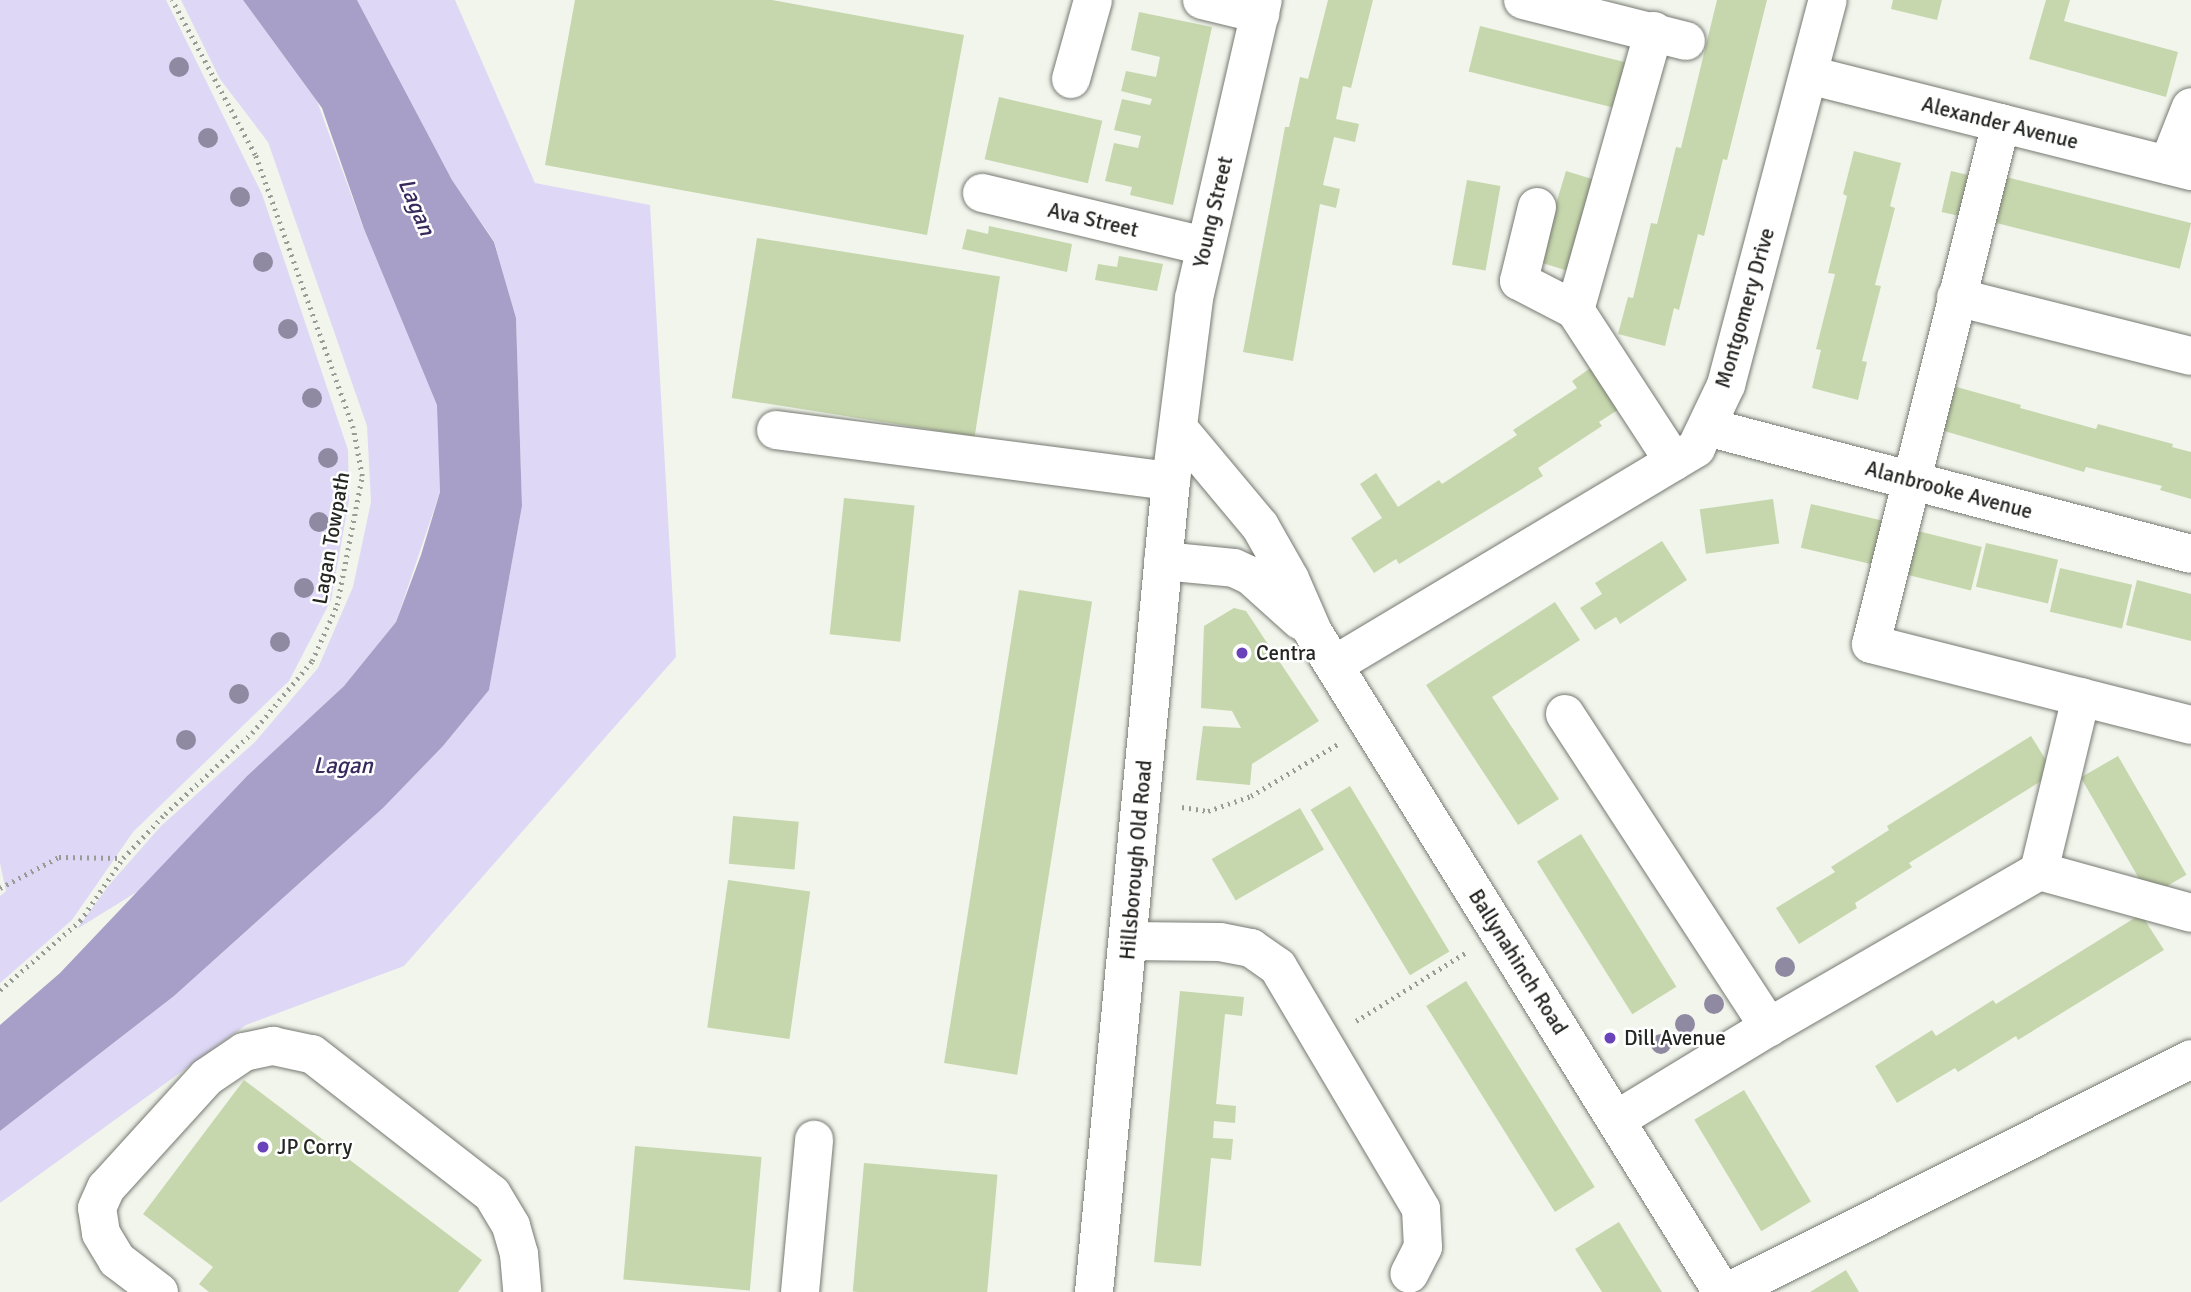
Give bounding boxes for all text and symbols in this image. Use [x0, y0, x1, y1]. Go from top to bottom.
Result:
street label: Alexander Avenue [1919, 91, 2081, 155]
street label: Young Street [1188, 154, 1238, 270]
water label: Lagan [392, 174, 440, 240]
street label: Ava Street [1045, 197, 1141, 243]
street label: Montgomery Drive [1710, 225, 1780, 391]
street label: Alanbrooke Avenue [1863, 456, 2035, 524]
street label: Lagan Towpath [307, 470, 355, 606]
place label: Centra [1256, 640, 1316, 666]
marker: Centra [1234, 645, 1250, 661]
water label: Lagan [313, 752, 373, 780]
street label: Hillsborough Old Road [1115, 759, 1157, 961]
street label: Ballynahinch Road [1463, 885, 1573, 1039]
place label: Dill Avenue [1624, 1025, 1726, 1051]
marker: Dill Avenue [1602, 1030, 1618, 1046]
place label: JP Corry [277, 1134, 352, 1160]
marker: JP Corry [255, 1139, 271, 1155]

